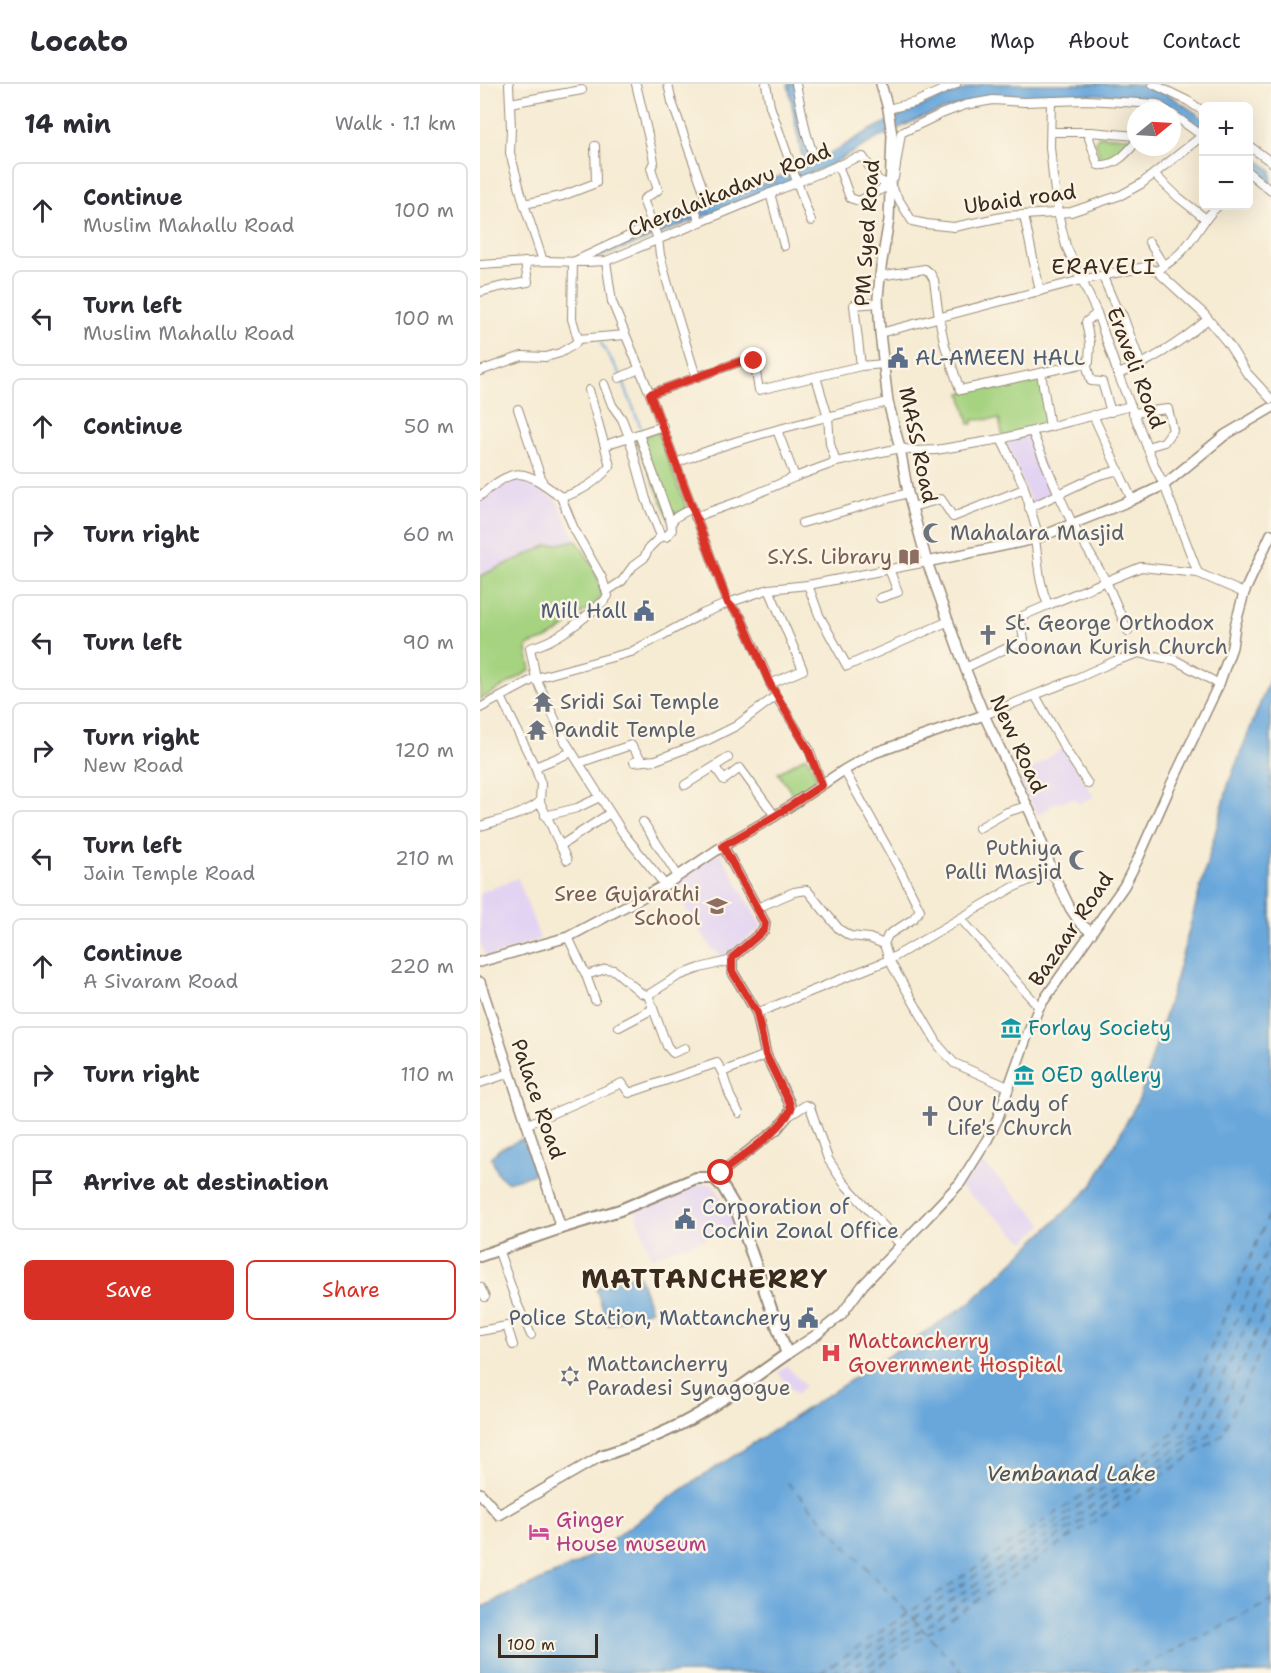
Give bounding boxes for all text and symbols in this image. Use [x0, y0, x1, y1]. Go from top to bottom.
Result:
text: Locato [30, 22, 128, 60]
text: Home [899, 27, 957, 55]
text: Map [990, 27, 1035, 55]
text: About [1068, 27, 1129, 55]
text: Contact [1162, 27, 1241, 55]
north arrow [1127, 102, 1181, 156]
map controls [1199, 102, 1253, 210]
button: + [1199, 102, 1253, 156]
text: 14 min [24, 106, 111, 141]
text: Walk · 1.1 km [335, 110, 456, 136]
street label: Cheralaikadavu Road [623, 136, 835, 244]
button: − [1199, 156, 1253, 210]
street label: PM Syed Road [848, 158, 886, 308]
street label: Ubaid road [962, 177, 1078, 221]
text: Continue [83, 183, 183, 212]
icon: ahead [26, 194, 59, 227]
text: 100 m [394, 197, 454, 223]
text: Muslim Mahallu Road [83, 212, 295, 238]
district label: ERAVELI [1051, 252, 1157, 281]
text: Turn left [83, 291, 182, 320]
icon: left [26, 302, 59, 335]
street label: Eraveli Road [1100, 303, 1172, 433]
text: 100 m [394, 305, 454, 331]
text: Muslim Mahallu Road [83, 320, 295, 346]
place label: AL-AMEEN HALL [915, 344, 1086, 372]
public building icon: AL-AMEEN HALL [886, 346, 910, 370]
route end [740, 347, 766, 373]
street label: MASS Road [892, 384, 944, 506]
icon: ahead [26, 410, 59, 443]
text: Continue [83, 412, 183, 441]
text: 50 m [404, 413, 454, 439]
icon: right [26, 518, 59, 551]
place label: Mahalara Masjid [950, 519, 1124, 547]
text: Turn right [83, 520, 200, 549]
text: 60 m [402, 521, 454, 547]
mosque icon: Mahalara Masjid [921, 521, 945, 545]
place label: S.Y.S. Library [767, 543, 892, 571]
library icon: S.Y.S. Library [897, 545, 921, 569]
place label: Mill Hall [541, 597, 628, 625]
public building icon: Mill Hall [632, 599, 656, 623]
place label: St. George Orthodox Koonan Kurish Church [1005, 609, 1228, 661]
church icon: St. George Orthodox Koonan Kurish Church [976, 623, 1000, 647]
icon: left [26, 626, 59, 659]
text: Turn left [83, 628, 182, 657]
text: 90 m [402, 629, 454, 655]
place label: Sridi Sai Temple [560, 688, 720, 716]
temple icon: Sridi Sai Temple [531, 690, 555, 714]
street label: New Road [983, 690, 1053, 798]
place label: Pandit Temple [554, 716, 696, 744]
temple icon: Pandit Temple [525, 718, 549, 742]
text: Turn right [83, 723, 200, 752]
icon: right [26, 734, 59, 767]
text: 120 m [395, 737, 454, 763]
text: New Road [83, 752, 183, 778]
text: Turn left [83, 831, 182, 860]
place label: Puthiya Palli Masjid [945, 834, 1062, 886]
icon: left [26, 842, 59, 875]
text: 210 m [395, 845, 454, 871]
mosque icon: Puthiya Palli Masjid [1067, 848, 1091, 872]
text: Jain Temple Road [83, 860, 255, 886]
street label: Bazaar Road [1022, 866, 1120, 992]
place label: Sree Gujarathi School [554, 880, 701, 932]
school or university icon: Sree Gujarathi School [705, 894, 729, 918]
text: Continue [83, 939, 183, 968]
icon: ahead [26, 950, 59, 983]
text: 220 m [390, 953, 454, 979]
text: A Sivaram Road [83, 968, 238, 994]
place label: Forlay Society [1028, 1014, 1171, 1042]
museum icon: Forlay Society [999, 1016, 1023, 1040]
street label: Palace Road [504, 1035, 572, 1163]
icon: right [26, 1058, 59, 1091]
text: Turn right [83, 1060, 200, 1089]
text: 110 m [400, 1061, 454, 1087]
place label: OED gallery [1041, 1061, 1162, 1089]
museum icon: OED gallery [1012, 1063, 1036, 1087]
place label: Our Lady of Life's Church [947, 1090, 1072, 1142]
church icon: Our Lady of Life's Church [918, 1104, 942, 1128]
route start [707, 1159, 733, 1185]
icon: arrive [26, 1166, 59, 1199]
text: Arrive at destination [83, 1168, 329, 1197]
place label: Corporation of Cochin Zonal Office [702, 1193, 899, 1245]
public building icon: Corporation of Cochin Zonal Office [673, 1207, 697, 1231]
button: Save [24, 1260, 234, 1320]
button: Share [246, 1260, 456, 1320]
district label: MATTANCHERRY [581, 1260, 829, 1297]
place label: Police Station, Mattanchery [509, 1304, 791, 1332]
public building icon: Police Station, Mattanchery [796, 1306, 820, 1330]
place label: Mattancherry Government Hospital [848, 1327, 1063, 1379]
hospital icon: Mattancherry Government Hospital [819, 1341, 843, 1365]
place label: Mattancherry Paradesi Synagogue [587, 1350, 791, 1402]
synagogue icon: Mattancherry Paradesi Synagogue [558, 1364, 582, 1388]
water label: Vembanad Lake [986, 1459, 1156, 1488]
place label: Ginger House museum [556, 1506, 707, 1558]
hotel icon: Ginger House museum [527, 1520, 551, 1544]
scale bar [498, 1631, 598, 1658]
text: 100 m [507, 1634, 555, 1655]

